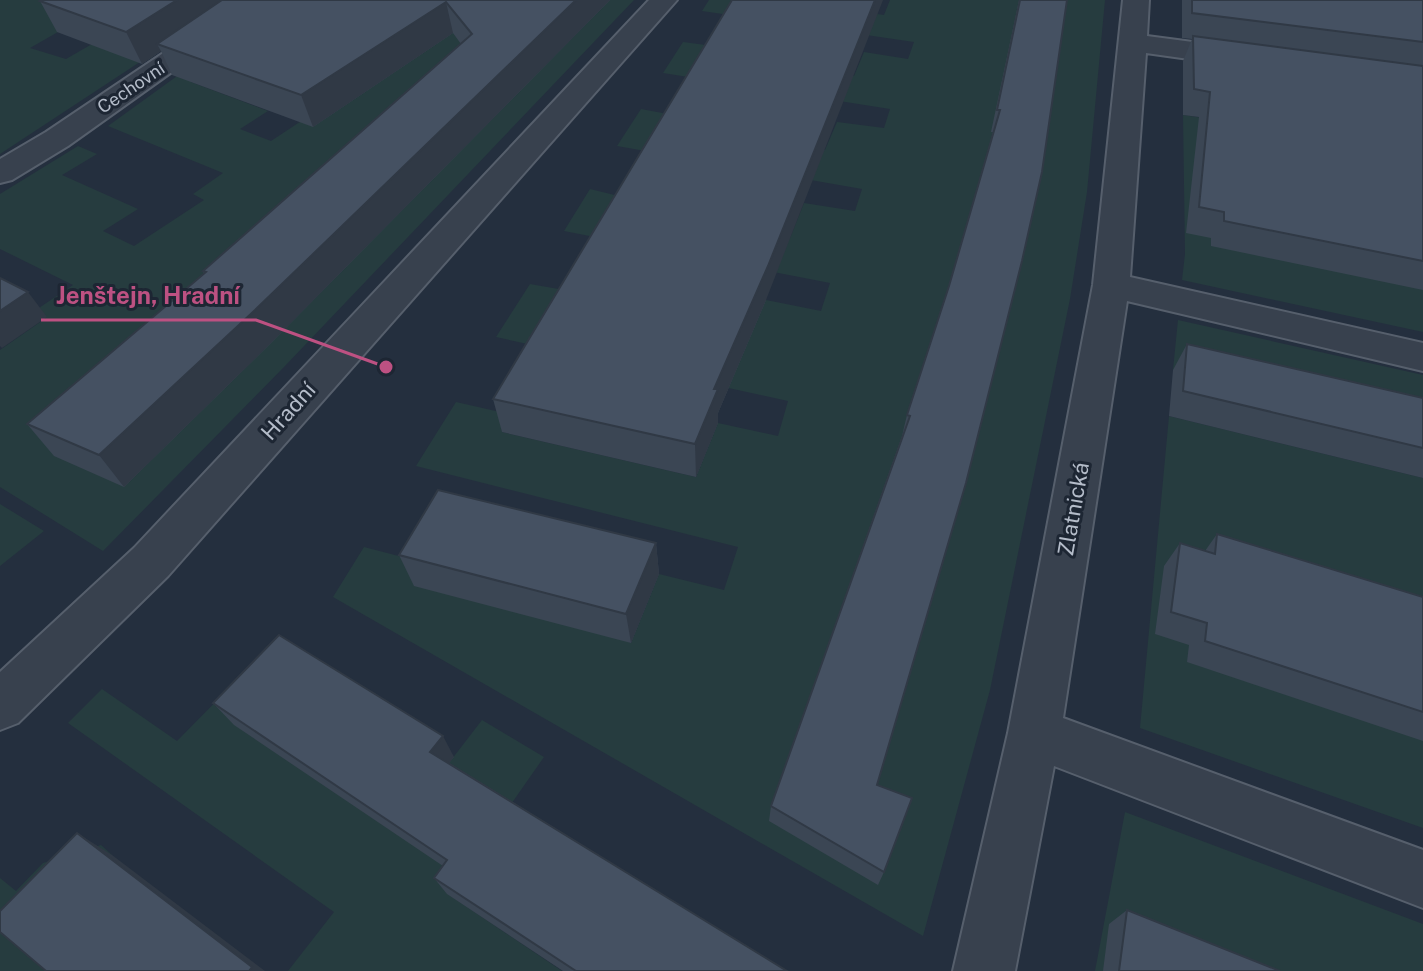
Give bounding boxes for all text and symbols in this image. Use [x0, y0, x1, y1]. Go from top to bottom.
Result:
street label: Cechovní [93, 57, 169, 118]
callout: Jenštejn, Hradní [41, 272, 256, 320]
text: Jenštejn, Hradní [56, 281, 241, 309]
street label: Hradní [255, 376, 321, 445]
street label: Zlatnická [1052, 460, 1094, 558]

